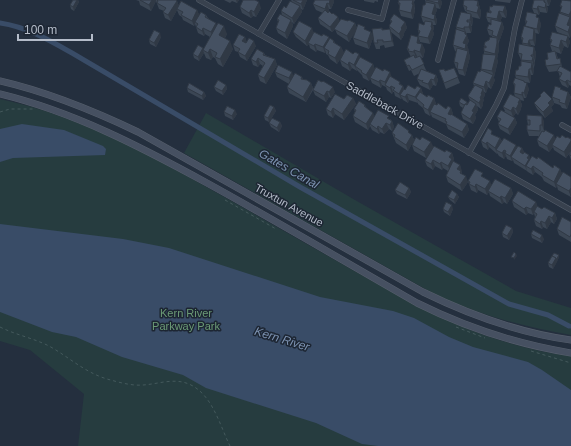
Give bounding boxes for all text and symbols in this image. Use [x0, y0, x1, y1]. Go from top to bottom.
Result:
scale bar [18, 16, 92, 42]
text: 100 m [24, 23, 57, 37]
street label: Saddleback Drive [344, 79, 426, 131]
water label: Gates Canal [257, 146, 322, 192]
street label: Truxtun Avenue [253, 181, 325, 229]
park label: Kern River Parkway Park [152, 307, 220, 332]
water label: Kern River [253, 324, 312, 354]

